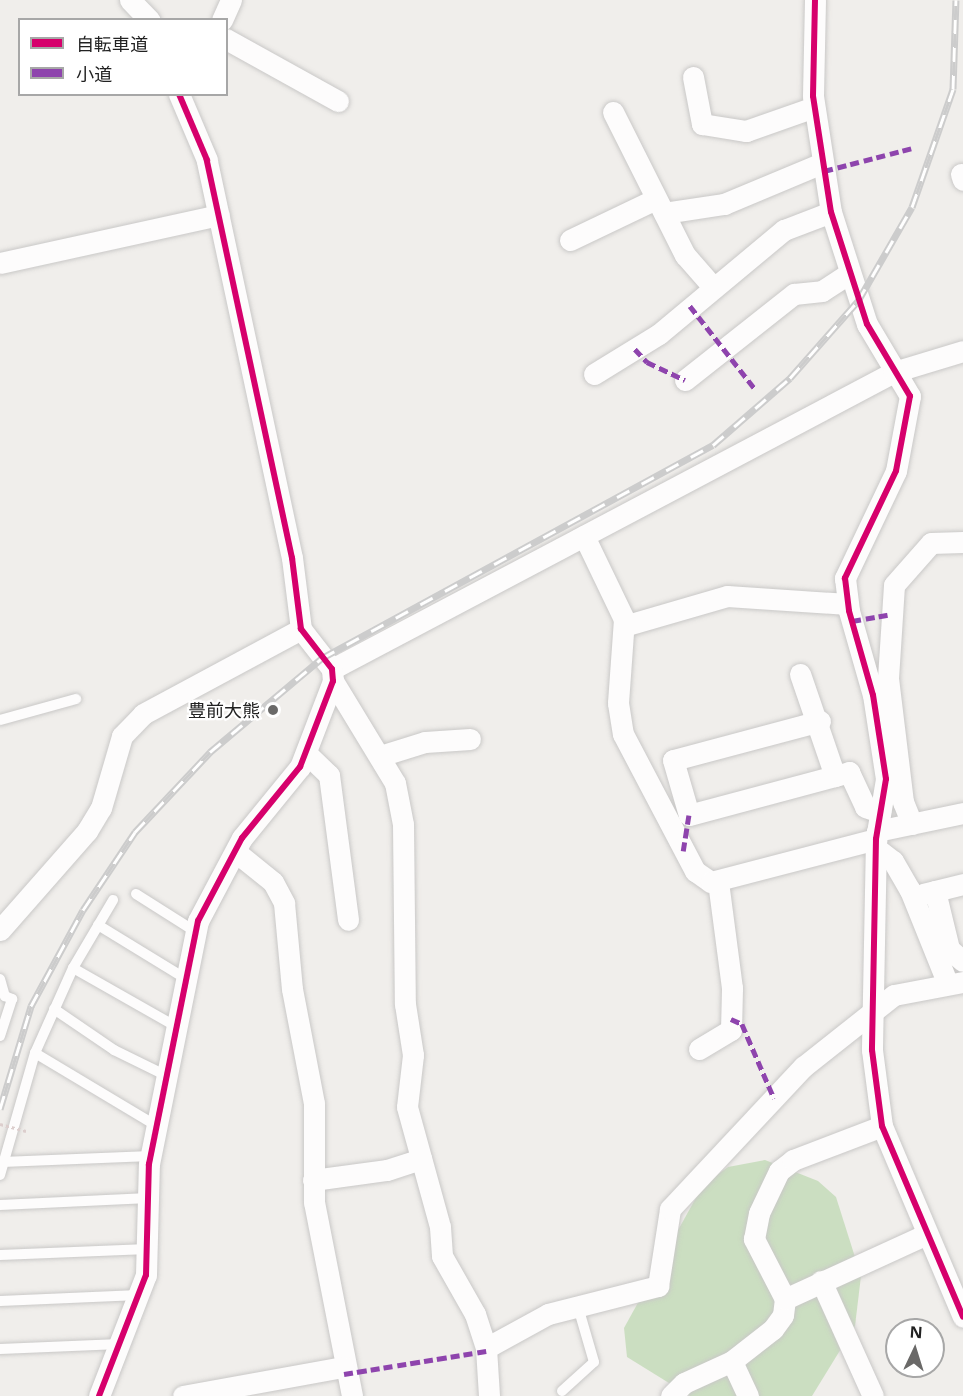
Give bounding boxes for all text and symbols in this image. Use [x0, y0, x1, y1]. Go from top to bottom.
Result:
legend [18, 18, 228, 96]
text: 自転車道 [76, 32, 148, 56]
text: 小道 [76, 62, 112, 86]
place label: 豊前大熊 [188, 699, 260, 721]
marker: 豊前大熊 [264, 701, 282, 719]
north arrow [885, 1318, 945, 1378]
text: N [909, 1321, 923, 1343]

